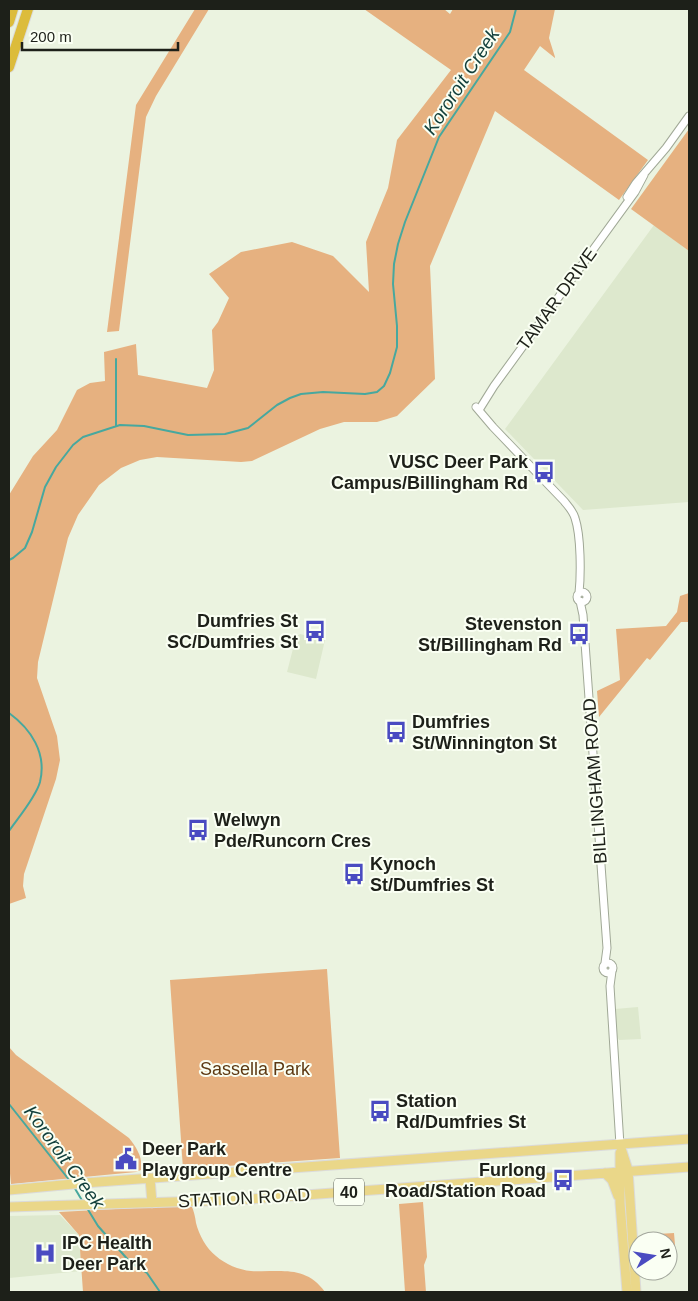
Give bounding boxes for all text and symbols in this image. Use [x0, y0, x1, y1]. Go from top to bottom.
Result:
scale bar [22, 20, 179, 52]
water label: Kororoit Creek [419, 23, 504, 138]
text: 200 m [30, 28, 72, 45]
street label: TAMAR DRIVE [513, 244, 601, 354]
place label: VUSC Deer Park Campus/Billingham Rd [331, 452, 529, 493]
bus stop icon: VUSC Deer Park Campus/Billingham Rd [531, 459, 557, 485]
place label: Dumfries St SC/Dumfries St [167, 611, 298, 652]
place label: Stevenston St/Billingham Rd [418, 614, 562, 655]
bus stop icon: Dumfries St SC/Dumfries St [302, 618, 328, 644]
bus stop icon: Stevenston St/Billingham Rd [566, 621, 592, 647]
street label: BILLINGHAM ROAD [579, 697, 611, 865]
place label: Dumfries St/Winnington St [412, 712, 557, 753]
bus stop icon: Dumfries St/Winnington St [383, 719, 409, 745]
place label: Welwyn Pde/Runcorn Cres [214, 810, 371, 851]
bus stop icon: Welwyn Pde/Runcorn Cres [185, 817, 211, 843]
place label: Kynoch St/Dumfries St [370, 854, 494, 895]
bus stop icon: Kynoch St/Dumfries St [341, 861, 367, 887]
park label: Sassella Park [200, 1059, 311, 1079]
place label: Station Rd/Dumfries St [396, 1091, 526, 1132]
bus stop icon: Station Rd/Dumfries St [367, 1098, 393, 1124]
water label: Kororoit Creek [20, 1102, 110, 1214]
place label: Deer Park Playgroup Centre [142, 1139, 292, 1180]
public building icon: Deer Park Playgroup Centre [113, 1146, 139, 1172]
place label: Furlong Road/Station Road [385, 1160, 546, 1201]
bus stop icon: Furlong Road/Station Road [550, 1167, 576, 1193]
road number: 40 [334, 1178, 364, 1206]
street label: STATION ROAD [177, 1185, 311, 1211]
north arrow [628, 1231, 678, 1281]
place label: IPC Health Deer Park [62, 1233, 152, 1274]
hospital icon: IPC Health Deer Park [32, 1240, 58, 1266]
text: N [657, 1247, 675, 1260]

